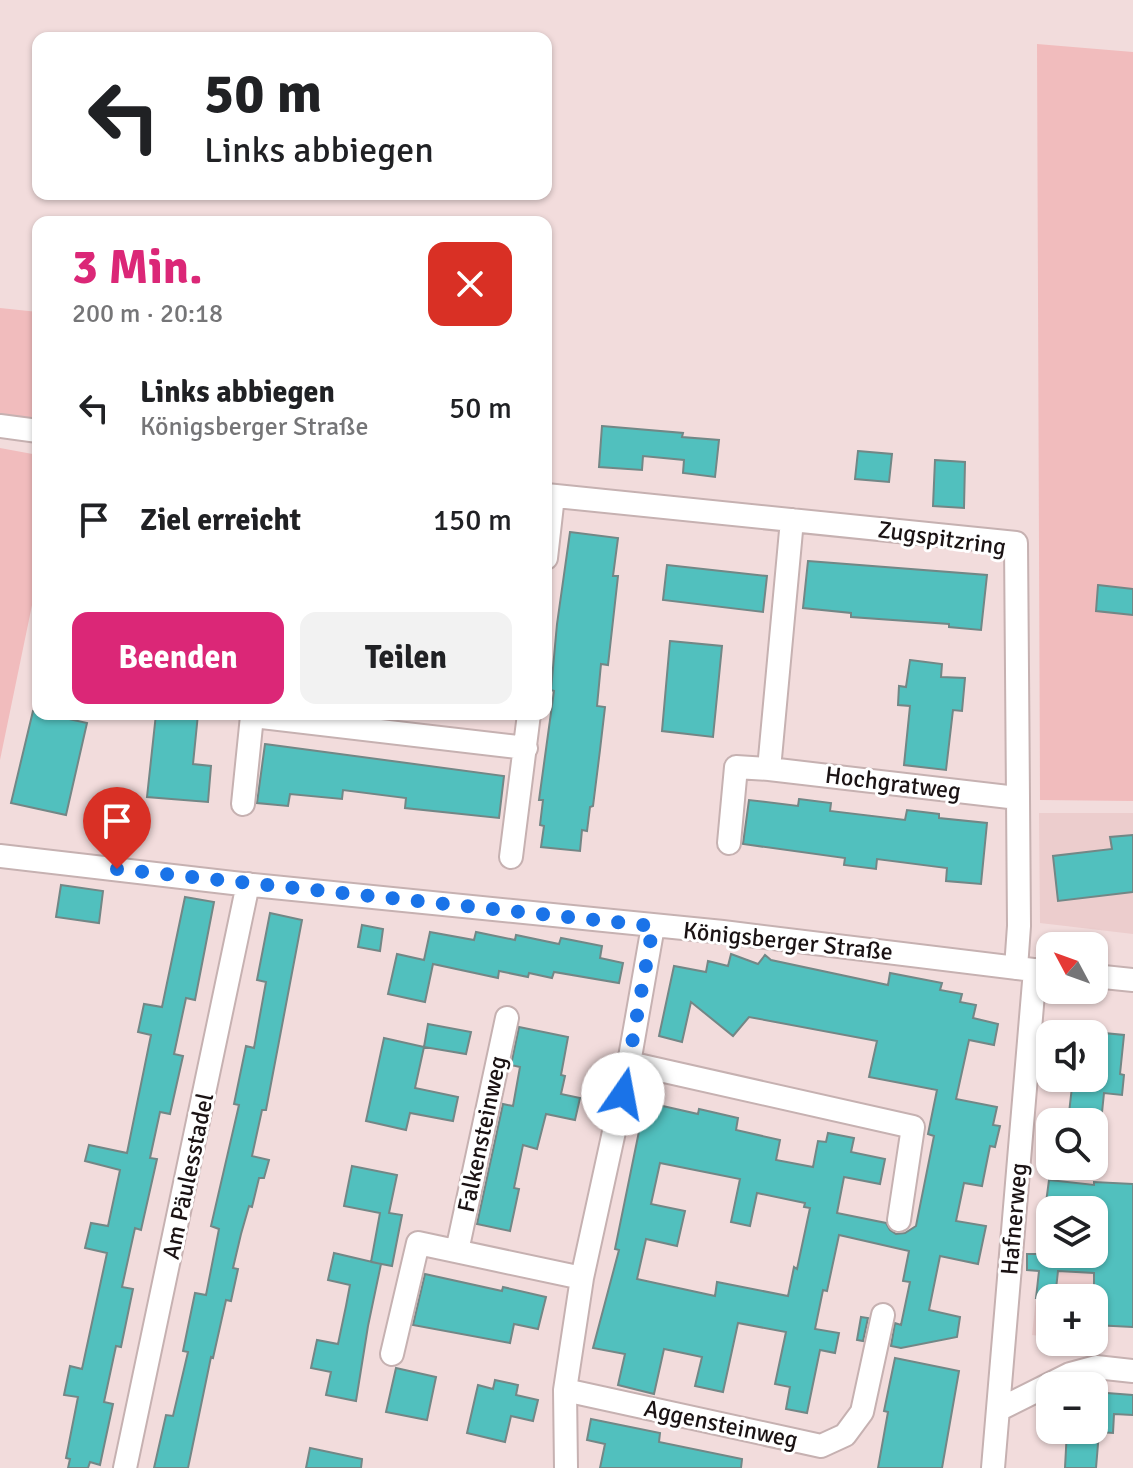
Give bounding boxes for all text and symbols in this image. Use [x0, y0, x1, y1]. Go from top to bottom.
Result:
text: 50 m [204, 59, 322, 128]
icon: left [72, 64, 176, 168]
text: Links abbiegen [204, 128, 434, 173]
text: 3 Min. [72, 238, 203, 297]
button: close [428, 242, 512, 326]
text: 200 m · 20:18 [72, 298, 223, 330]
text: Links abbiegen [140, 374, 335, 411]
icon: left [72, 386, 116, 430]
text: 50 m [449, 390, 512, 427]
text: Königsberger Straße [140, 411, 368, 443]
icon: arrive [72, 498, 116, 542]
text: Ziel erreicht [140, 502, 301, 539]
text: 150 m [433, 502, 512, 539]
street label: Zugspitzring [876, 514, 1008, 562]
button: Beenden [72, 612, 284, 704]
button: Teilen [300, 612, 512, 704]
street label: Hochgratweg [823, 760, 963, 806]
pin [83, 787, 151, 869]
icon: arrive [95, 799, 139, 843]
street label: Königsberger Straße [682, 915, 894, 967]
north arrow [1036, 932, 1108, 1004]
map controls [1036, 932, 1108, 1444]
button: sound [1036, 1020, 1108, 1092]
position arrow [581, 1052, 665, 1136]
street label: Falkensteinweg [451, 1053, 513, 1215]
street label: Am Päulesstadel [156, 1090, 220, 1262]
button: search [1036, 1108, 1108, 1180]
street label: Hafnerweg [994, 1162, 1034, 1276]
button: layers [1036, 1196, 1108, 1268]
button: + [1036, 1284, 1108, 1356]
button: − [1036, 1372, 1108, 1444]
street label: Aggensteinweg [641, 1393, 801, 1455]

